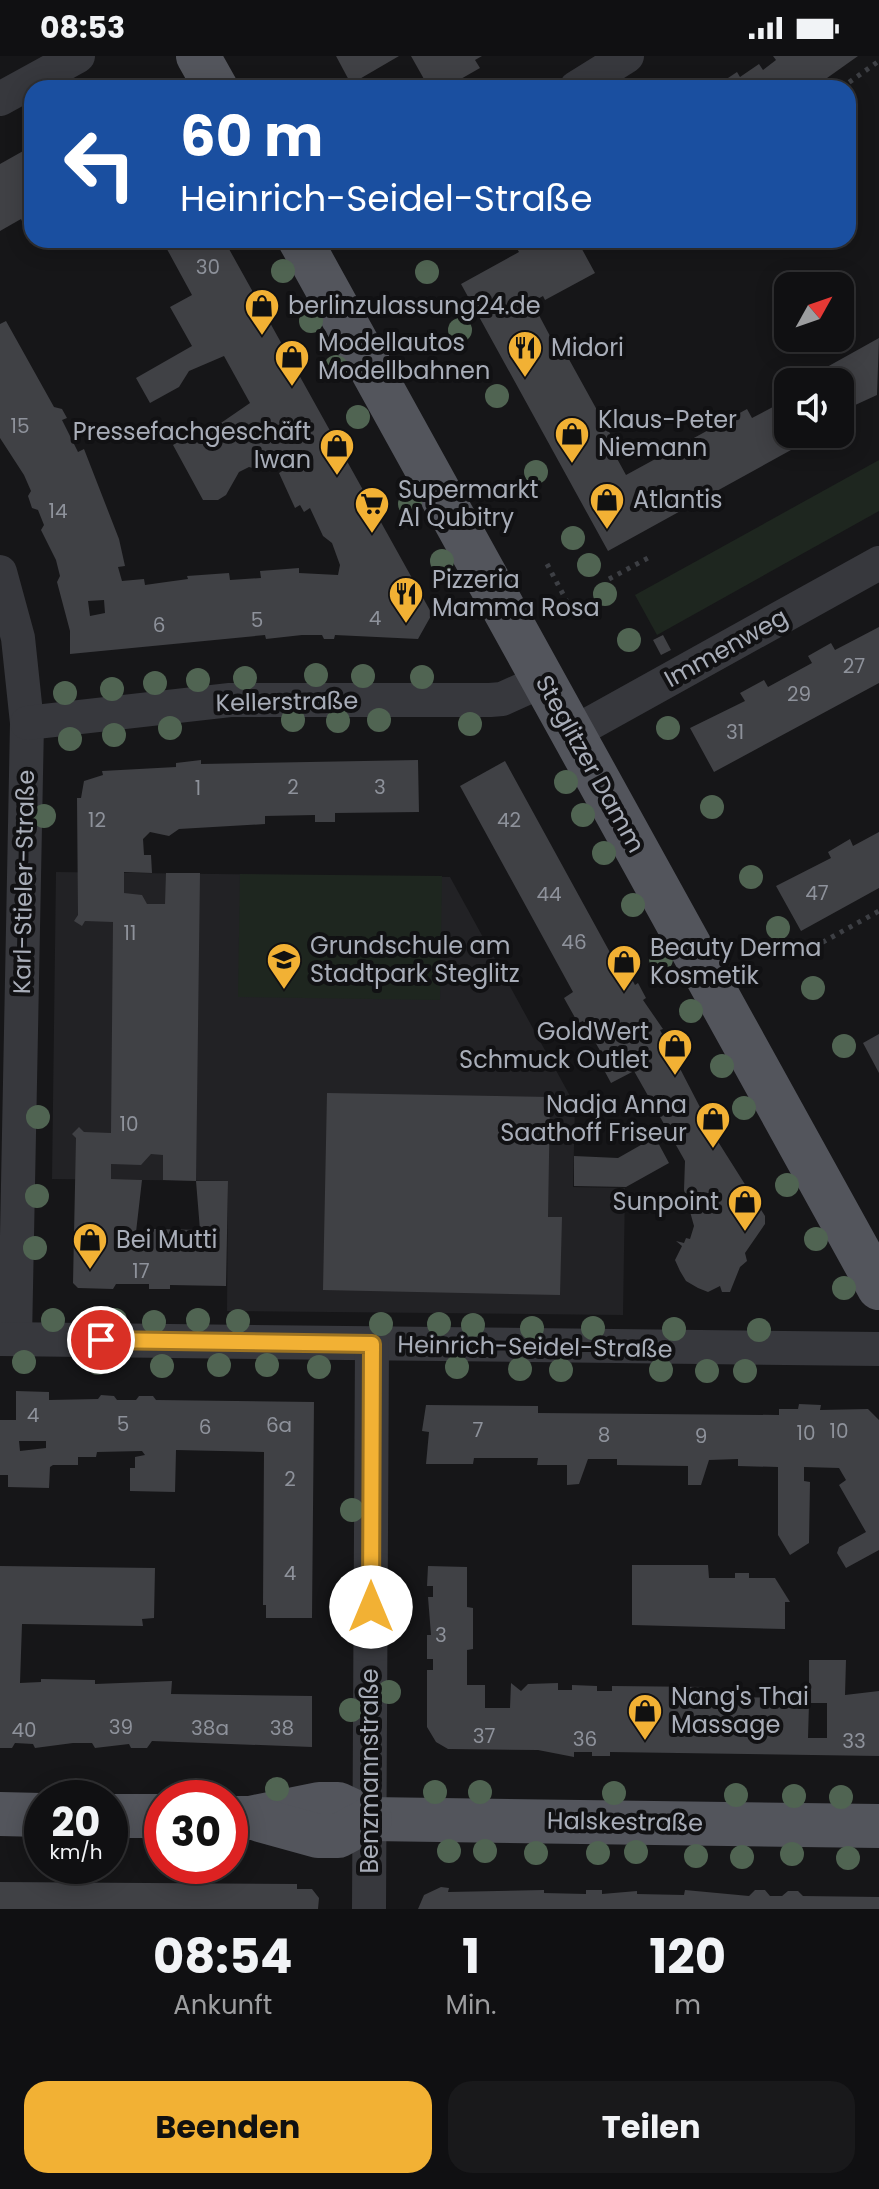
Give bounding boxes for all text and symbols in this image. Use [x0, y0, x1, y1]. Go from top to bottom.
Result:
text: 08:53 [40, 6, 125, 49]
text: 60 m [180, 97, 323, 176]
icon: left [48, 112, 152, 216]
text: Heinrich-Seidel-Straße [180, 173, 593, 224]
house number: 30 [196, 253, 220, 281]
north arrow [774, 272, 854, 352]
map controls [774, 272, 854, 448]
shop icon: berlinzulassung24.de [243, 287, 281, 337]
place label: berlinzulassung24.de [288, 289, 541, 322]
place label: Modellautos Modellbahnen [318, 326, 490, 387]
restaurant icon: Midori [506, 329, 544, 379]
place label: Midori [551, 331, 624, 364]
shop icon: Modellautos Modellbahnen [273, 338, 311, 388]
button: sound [774, 368, 854, 448]
place label: Klaus-Peter Niemann [598, 403, 737, 464]
house number: 15 [11, 412, 29, 440]
place label: Pressefachgeschäft Iwan [73, 415, 311, 476]
shop icon: Klaus-Peter Niemann [553, 415, 591, 465]
shop icon: Pressefachgeschäft Iwan [318, 427, 356, 477]
place label: Supermarkt Al Qubitry [398, 473, 539, 534]
shop icon: Atlantis [588, 481, 626, 531]
place label: Atlantis [633, 483, 723, 516]
supermarket icon: Supermarkt Al Qubitry [353, 485, 391, 535]
house number: 14 [49, 497, 67, 525]
place label: Pizzeria Mamma Rosa [432, 563, 600, 624]
restaurant icon: Pizzeria Mamma Rosa [387, 575, 425, 625]
street label: Immenweg [658, 600, 793, 695]
house number: 4 [369, 604, 381, 632]
house number: 5 [251, 606, 263, 634]
house number: 6 [153, 611, 165, 639]
house number: 27 [843, 652, 865, 680]
street label: Steglitzer Damm [528, 669, 653, 858]
house number: 29 [787, 680, 811, 708]
street label: Kellerstraße [215, 684, 359, 719]
house number: 31 [726, 718, 744, 746]
street label: Karl-Stieler-Straße [5, 769, 42, 995]
house number: 2 [287, 773, 299, 801]
house number: 3 [374, 773, 386, 801]
house number: 1 [195, 774, 201, 802]
house number: 12 [88, 806, 106, 834]
house number: 42 [497, 806, 521, 834]
house number: 47 [805, 879, 829, 907]
house number: 44 [536, 880, 562, 908]
house number: 11 [124, 919, 136, 947]
house number: 46 [561, 928, 587, 956]
place label: Grundschule am Stadtpark Steglitz [310, 929, 520, 990]
place label: Beauty Derma Kosmetik [650, 931, 822, 992]
school or university icon: Grundschule am Stadtpark Steglitz [265, 941, 303, 991]
shop icon: Beauty Derma Kosmetik [605, 943, 643, 993]
place label: GoldWert Schmuck Outlet [459, 1015, 649, 1076]
shop icon: GoldWert Schmuck Outlet [656, 1027, 694, 1077]
place label: Nadja Anna Saathoff Friseur [500, 1088, 687, 1149]
shop icon: Nadja Anna Saathoff Friseur [694, 1100, 732, 1150]
house number: 10 [120, 1110, 138, 1138]
shop icon: Sunpoint [726, 1183, 764, 1233]
place label: Sunpoint [613, 1185, 719, 1218]
shop icon: Bei Mutti [71, 1221, 109, 1271]
place label: Bei Mutti [116, 1223, 217, 1256]
house number: 17 [132, 1257, 150, 1285]
pin [67, 1306, 135, 1374]
icon: arrive [79, 1318, 123, 1362]
street label: Heinrich-Seidel-Straße [397, 1328, 673, 1365]
house number: 4 [27, 1401, 39, 1429]
house number: 5 [117, 1410, 129, 1438]
house number: 6a [266, 1411, 292, 1439]
house number: 6 [199, 1413, 211, 1441]
house number: 7 [473, 1416, 484, 1444]
house number: 10 [830, 1417, 848, 1445]
house number: 10 [797, 1419, 815, 1447]
house number: 8 [598, 1421, 610, 1449]
house number: 9 [695, 1422, 707, 1450]
house number: 2 [284, 1465, 296, 1493]
house number: 4 [284, 1559, 296, 1587]
position arrow [329, 1565, 413, 1649]
house number: 3 [435, 1621, 447, 1649]
street label: Benzmannstraße [353, 1668, 386, 1874]
place label: Nang's Thai Massage [671, 1680, 809, 1741]
shop icon: Nang's Thai Massage [626, 1692, 664, 1742]
house number: 39 [109, 1713, 133, 1741]
house number: 38a [191, 1714, 229, 1742]
house number: 38 [270, 1714, 294, 1742]
house number: 40 [11, 1716, 37, 1744]
house number: 37 [473, 1722, 495, 1750]
house number: 36 [573, 1725, 597, 1753]
house number: 33 [842, 1727, 866, 1755]
speed limit sign: 30 [144, 1780, 248, 1884]
text: 20 [52, 1794, 100, 1850]
street label: Halskestraße [547, 1804, 703, 1839]
text: km/h [49, 1838, 103, 1866]
text: 08:54 [153, 1923, 293, 1990]
text: 1 [462, 1923, 480, 1990]
text: 120 [649, 1923, 726, 1990]
text: Ankunft [173, 1987, 272, 2023]
text: Min. [446, 1987, 496, 2023]
text: m [674, 1987, 701, 2023]
button: Beenden [24, 2081, 432, 2173]
button: Teilen [448, 2081, 855, 2173]

